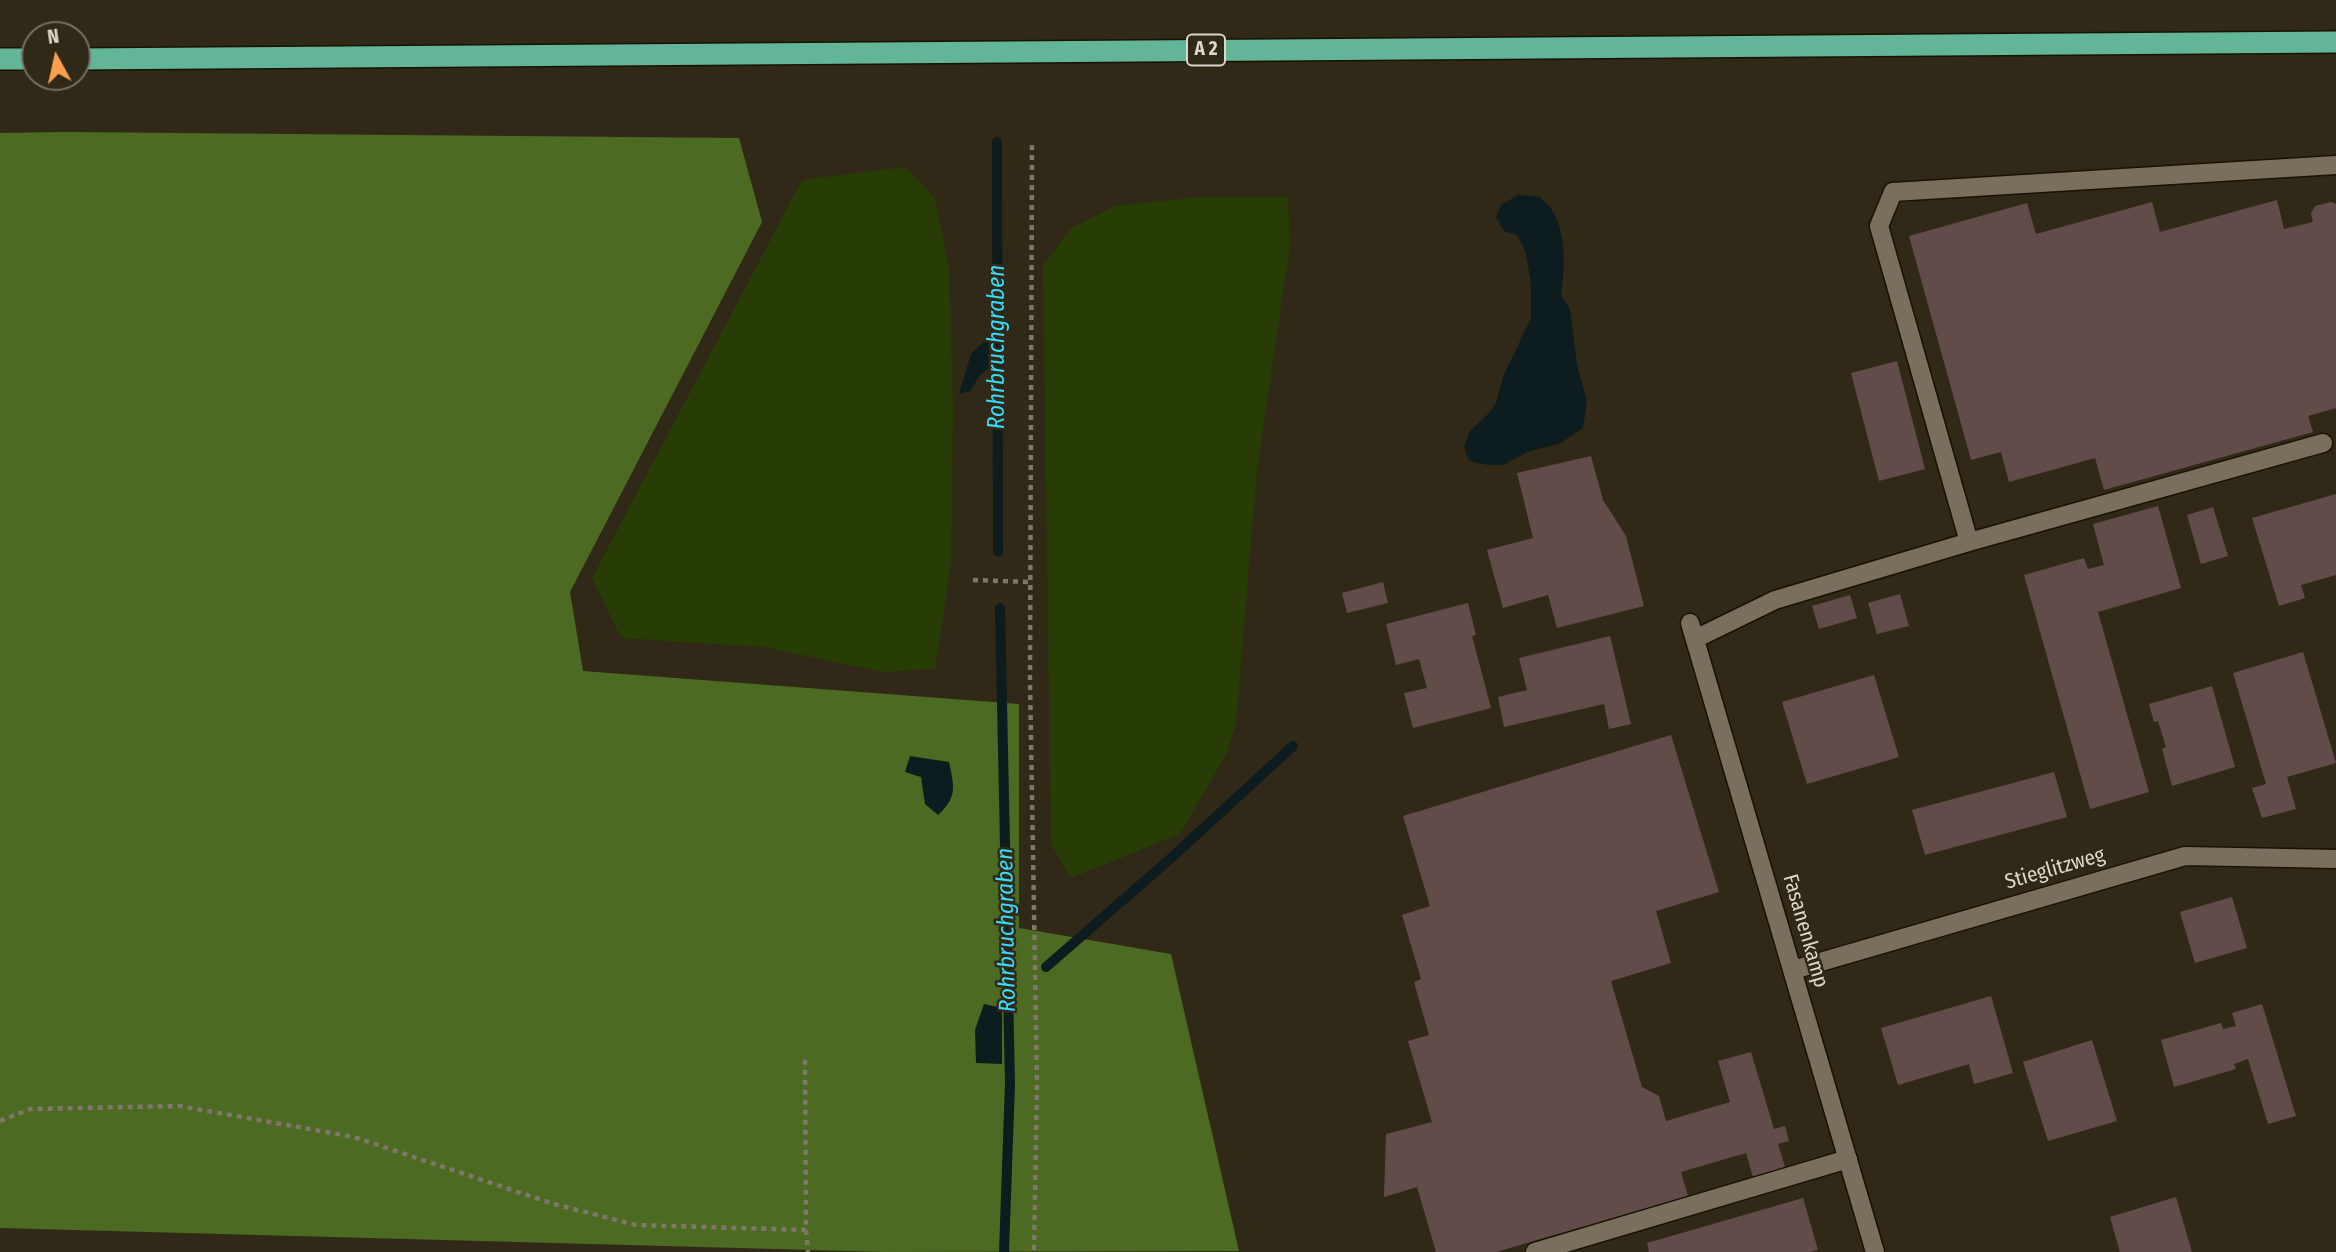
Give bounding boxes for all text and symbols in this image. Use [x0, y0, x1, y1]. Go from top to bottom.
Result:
north arrow [21, 21, 91, 91]
text: N [46, 25, 61, 49]
road number: A 2 [1187, 34, 1225, 66]
water label: Rohrbruchgraben [984, 265, 1012, 429]
street label: Stieglitzweg [2002, 843, 2108, 895]
water label: Rohrbruchgraben [992, 848, 1022, 1012]
street label: Fasanenkamp [1777, 871, 1833, 991]

